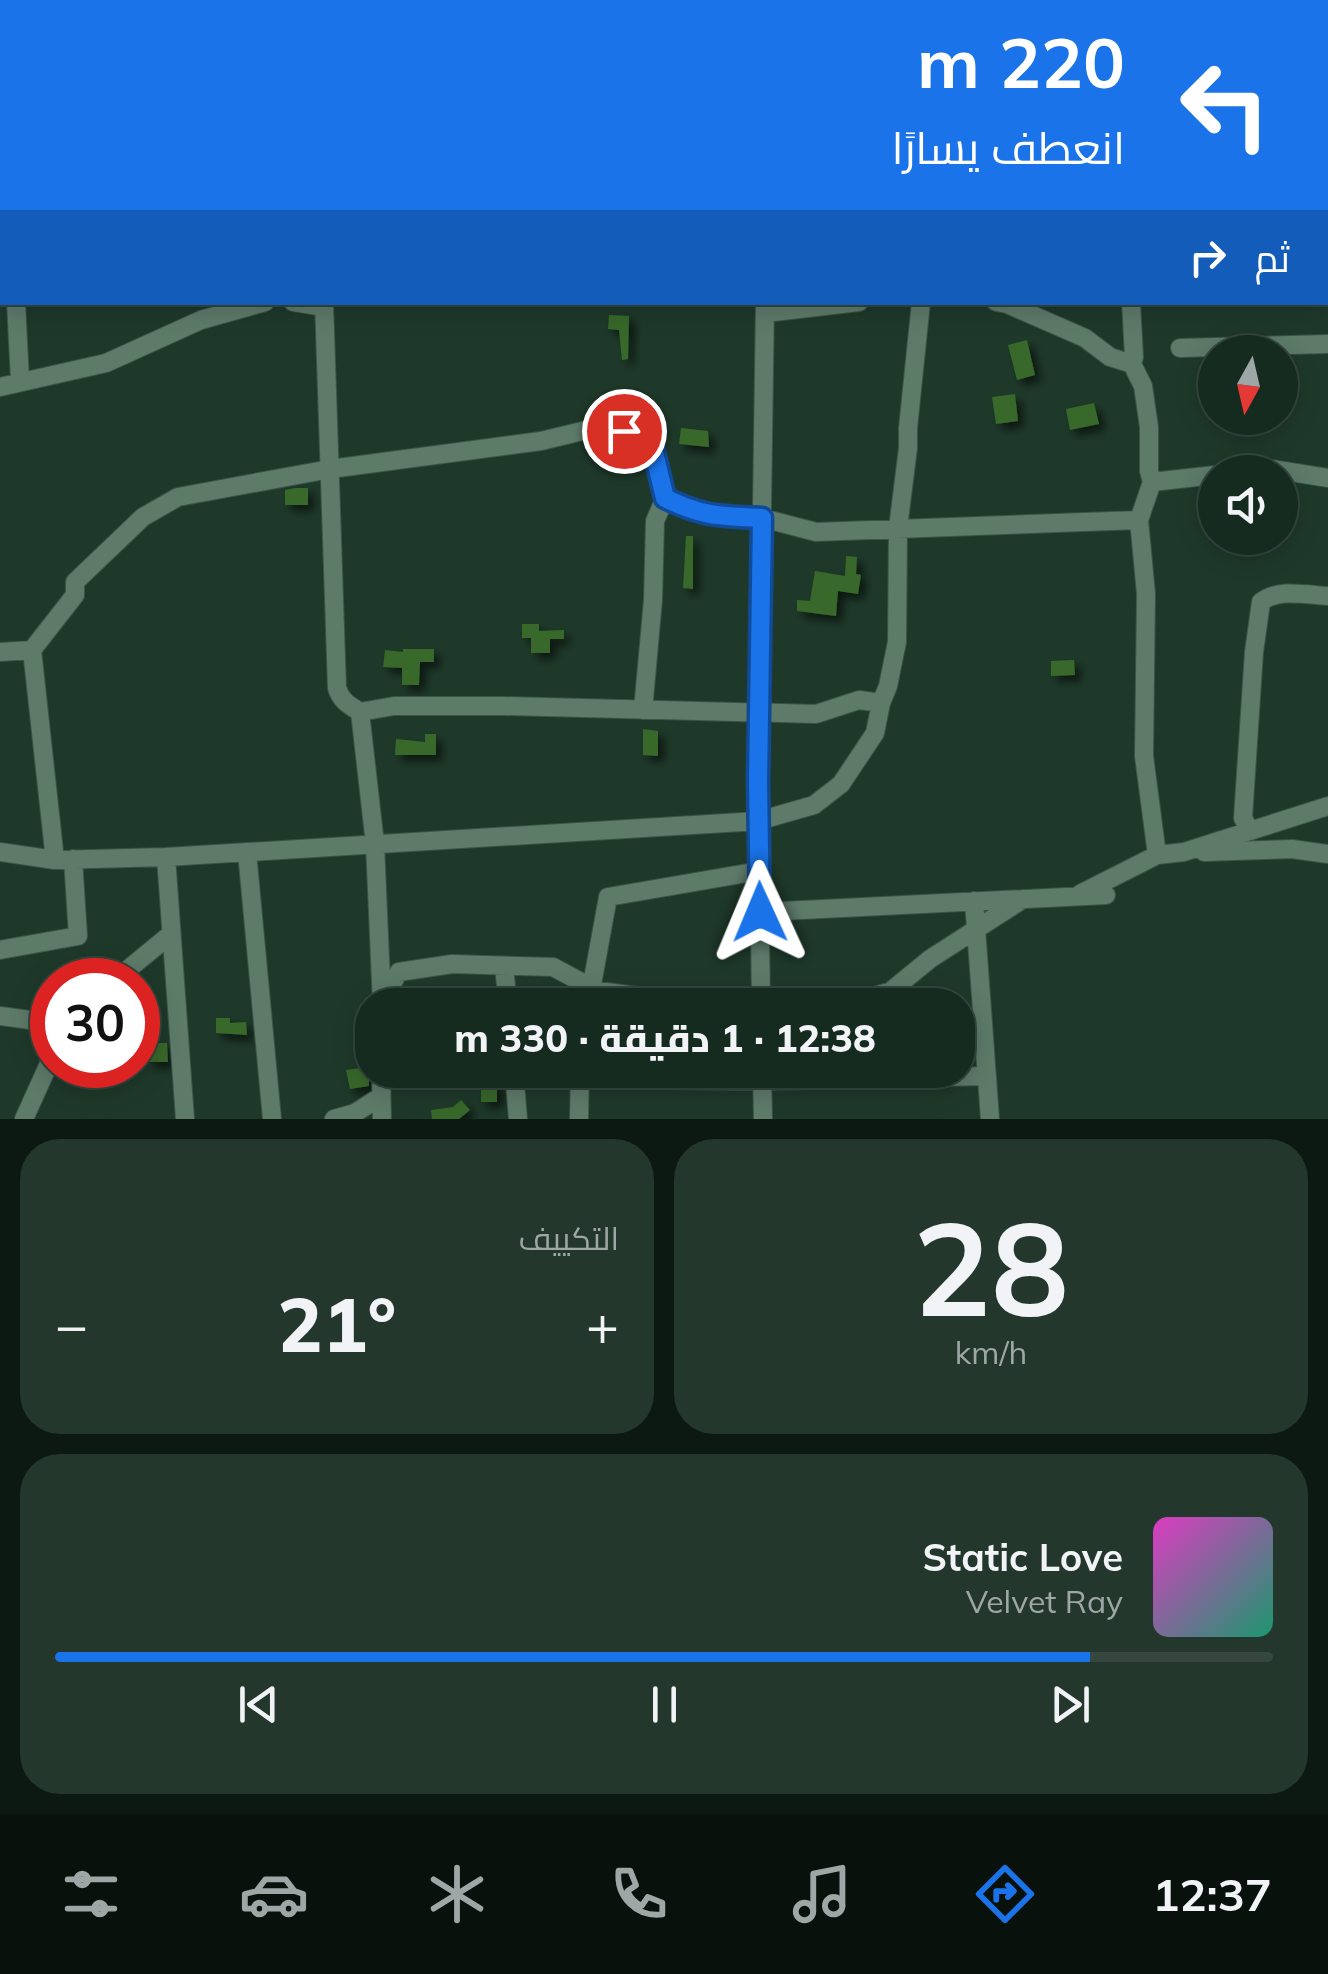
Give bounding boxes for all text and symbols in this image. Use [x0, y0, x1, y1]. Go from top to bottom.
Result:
text: 220 m [917, 18, 1125, 106]
icon: left [1160, 40, 1290, 170]
text: انعطف يسارًا [891, 119, 1125, 175]
icon: right [1180, 230, 1235, 285]
text: ثم [1255, 234, 1290, 282]
north arrow [1198, 335, 1298, 435]
map controls [1198, 335, 1298, 555]
pin [582, 389, 667, 474]
icon: arrive [597, 404, 652, 459]
button: sound [1198, 455, 1298, 555]
position arrow [708, 860, 812, 964]
speed limit sign: 30 [30, 958, 160, 1088]
text: 12:38 · 1 دقيقة · 330 m [454, 1014, 876, 1062]
text: 28 [913, 1185, 1069, 1349]
text: التكييف [519, 1218, 619, 1258]
text: 21° [278, 1277, 396, 1371]
text: − [55, 1290, 88, 1359]
text: + [586, 1290, 619, 1359]
text: km/h [955, 1332, 1027, 1372]
text: Static Love [923, 1533, 1123, 1581]
text: Velvet Ray [966, 1581, 1123, 1621]
icon: previous [231, 1677, 286, 1732]
icon: pause [637, 1677, 692, 1732]
icon: next [1043, 1677, 1098, 1732]
icon: filters [56, 1859, 126, 1929]
icon: car [239, 1859, 309, 1929]
icon: climate [422, 1859, 492, 1929]
icon: phone [604, 1859, 674, 1929]
icon: music [787, 1859, 857, 1929]
icon: directions [970, 1859, 1040, 1929]
text: 12:37 [1152, 1866, 1272, 1922]

